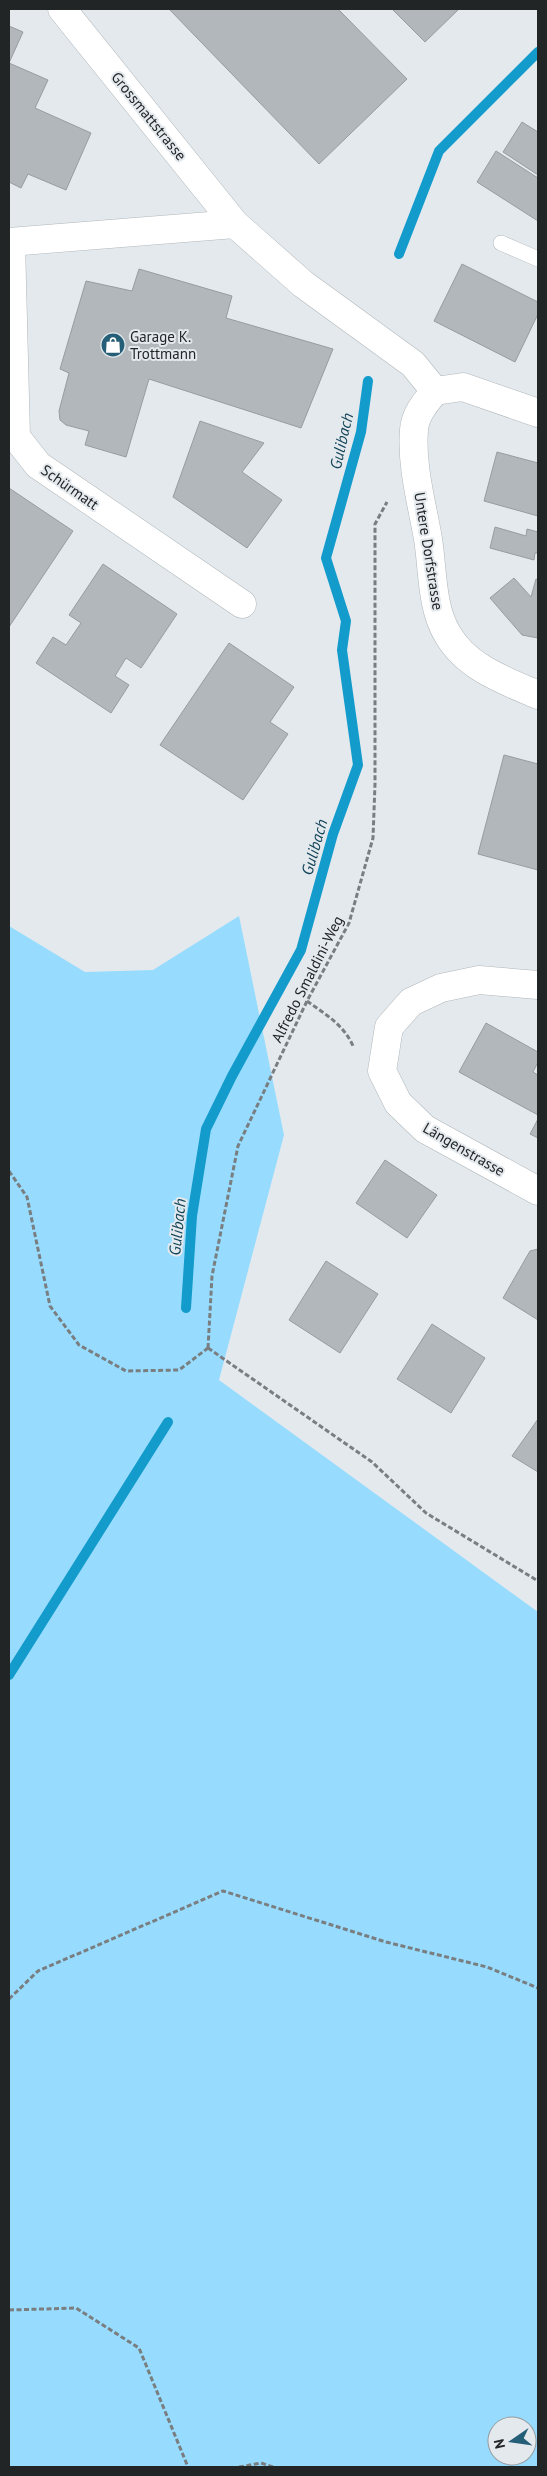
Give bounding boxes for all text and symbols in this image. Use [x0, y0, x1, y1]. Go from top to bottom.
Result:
street label: Grossmattstrasse [107, 68, 191, 164]
place label: Garage K. Trottmann [130, 327, 196, 363]
shop icon: Garage K. Trottmann [100, 332, 126, 358]
water label: Gulibach [325, 411, 357, 471]
street label: Schürmatt [38, 460, 102, 514]
street label: Untere Dorfstrasse [410, 491, 448, 611]
water label: Gulibach [296, 817, 332, 877]
street label: Alfredo Smaldini-Weg [267, 912, 347, 1046]
street label: Längenstrasse [420, 1118, 508, 1180]
water label: Gulibach [164, 1197, 190, 1257]
north arrow [487, 2416, 537, 2466]
text: N [490, 2437, 509, 2450]

